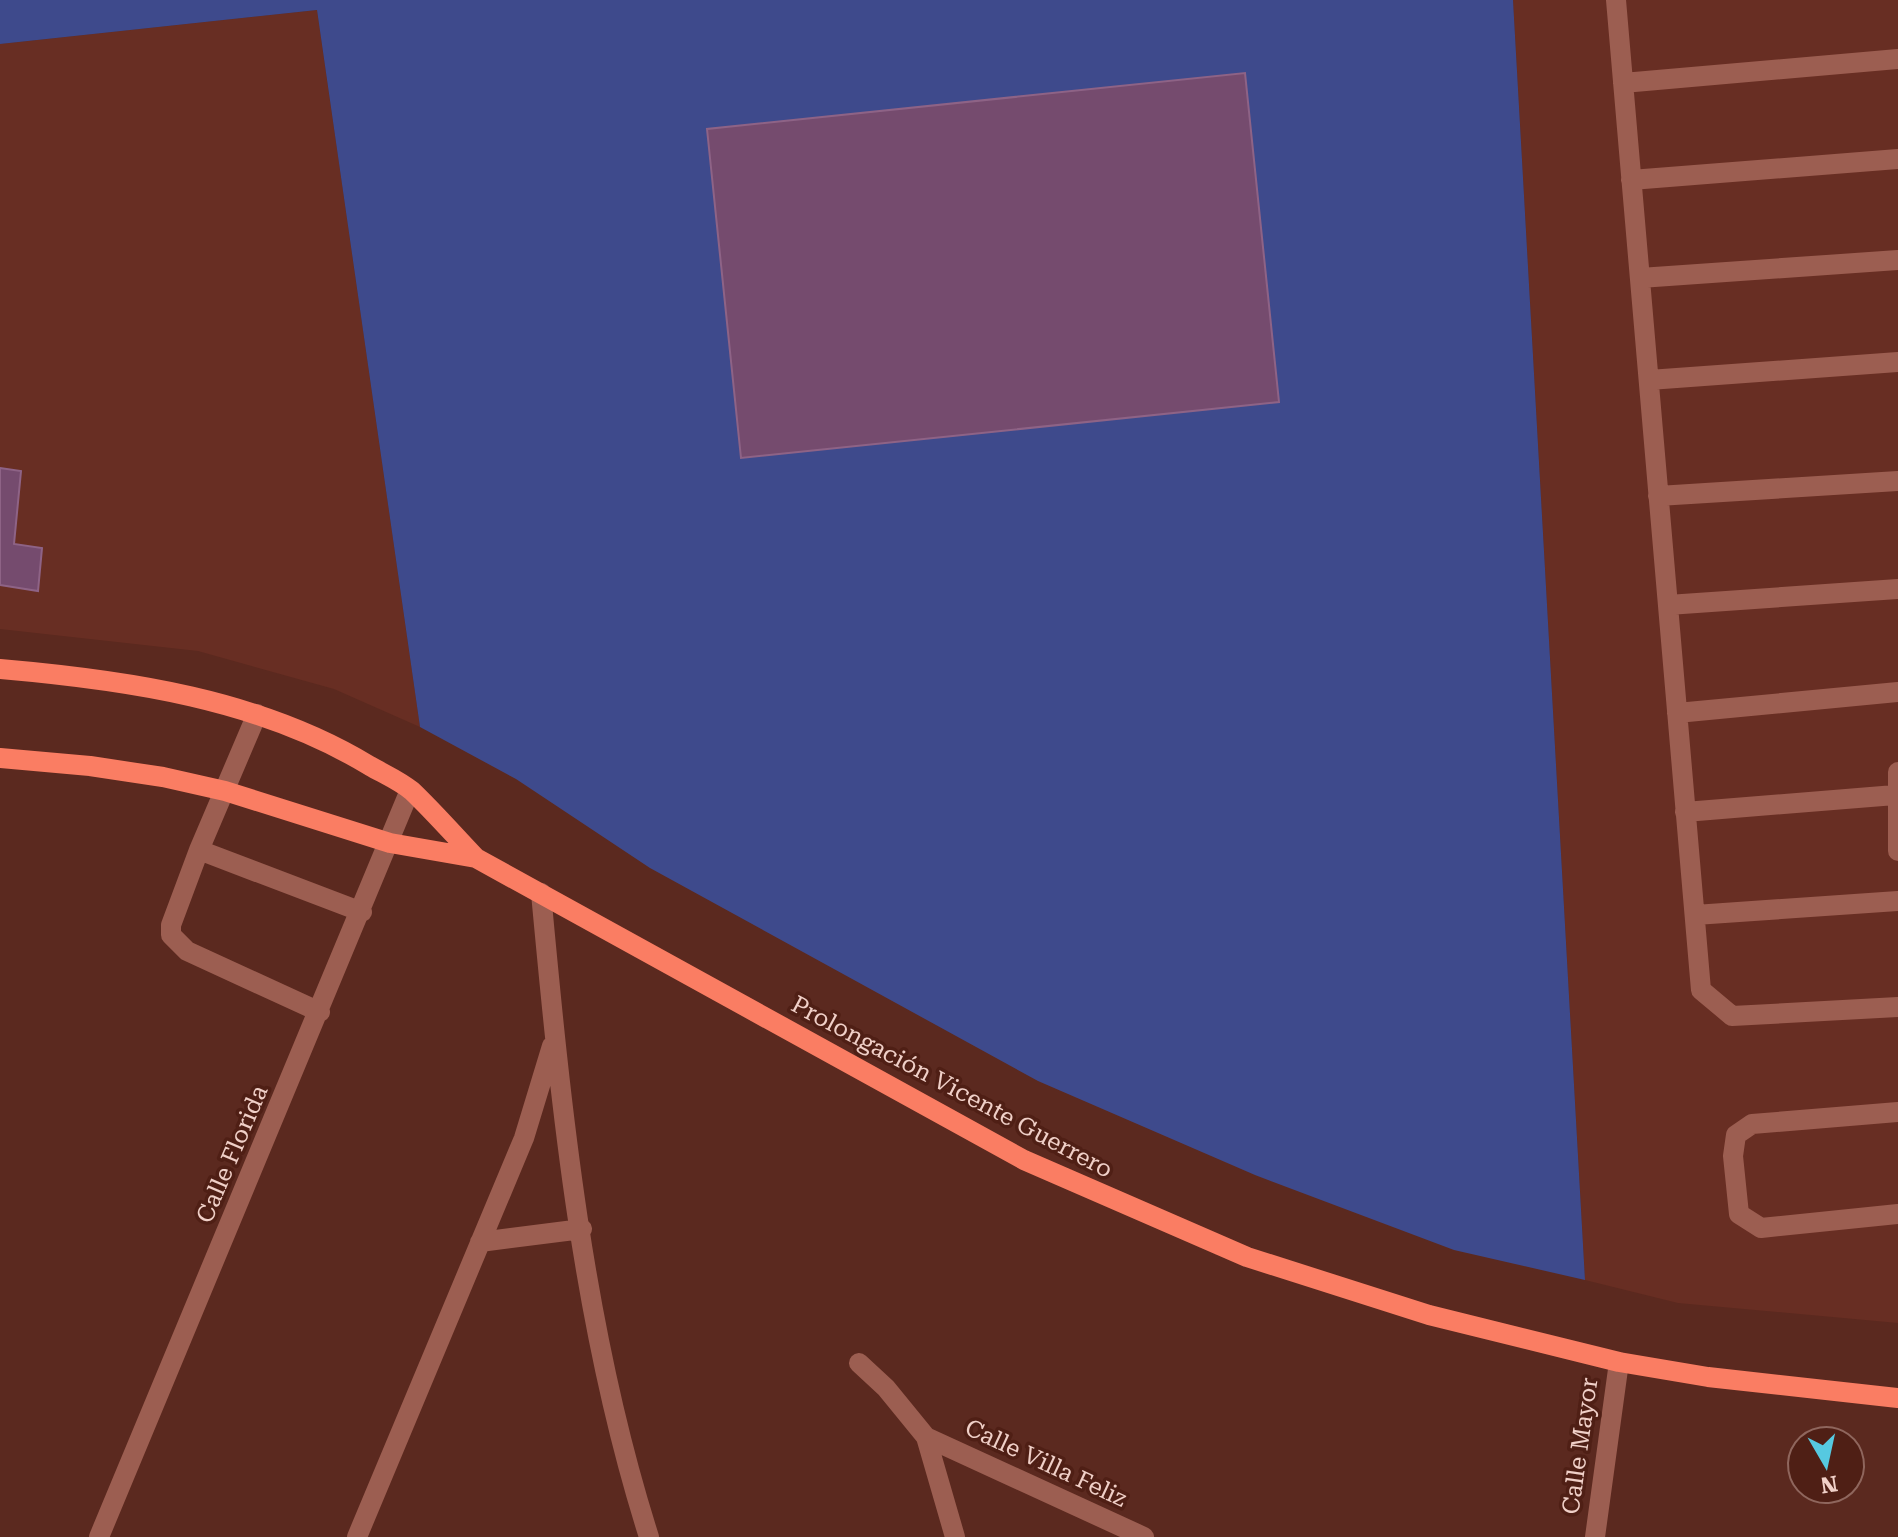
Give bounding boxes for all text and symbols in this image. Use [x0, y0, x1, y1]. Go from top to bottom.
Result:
street label: Prolongación Vicente Guerrero [787, 990, 1117, 1184]
street label: Calle Florida [190, 1081, 274, 1227]
street label: Calle Mayor [1557, 1376, 1603, 1516]
street label: Calle Villa Feliz [961, 1413, 1131, 1513]
north arrow [1786, 1425, 1866, 1505]
text: N [1819, 1471, 1839, 1498]

